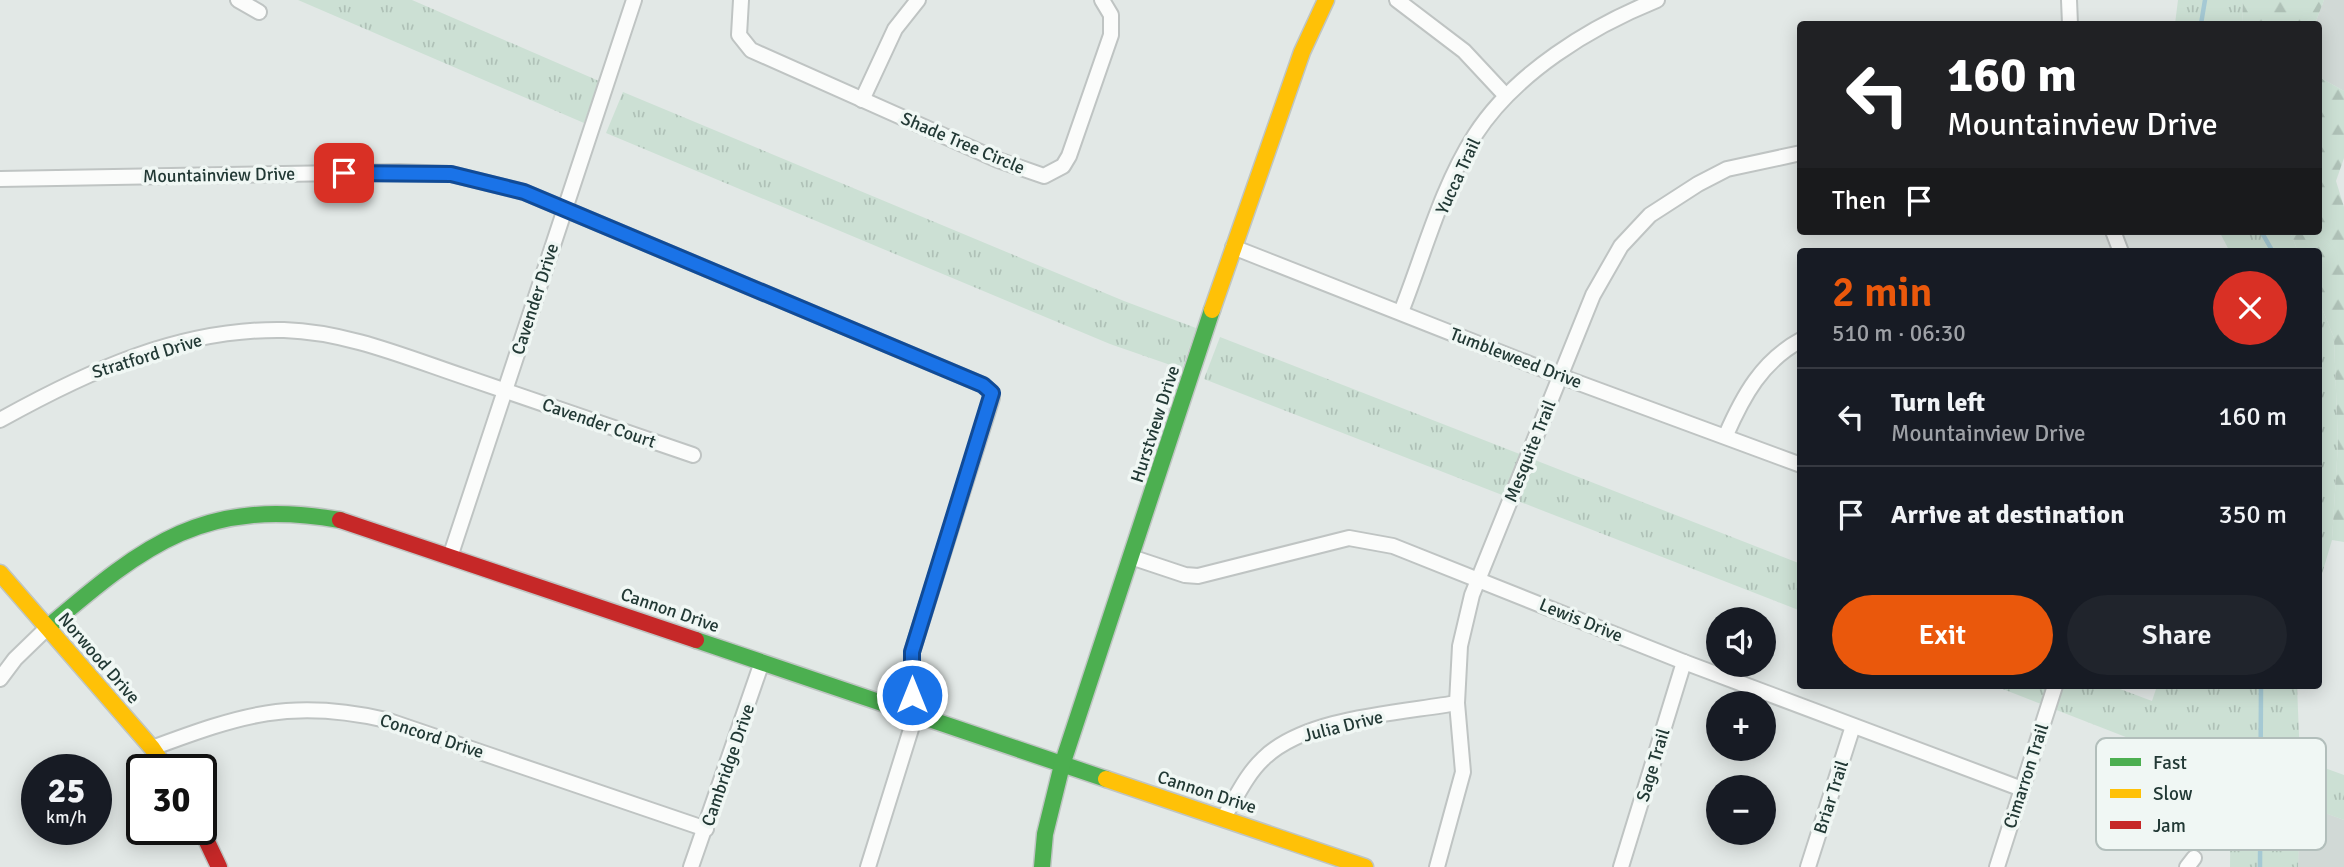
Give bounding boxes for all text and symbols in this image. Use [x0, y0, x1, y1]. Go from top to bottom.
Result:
text: 160 m [1947, 45, 2077, 105]
icon: left [1832, 49, 1923, 140]
text: Mountainview Drive [1947, 105, 2218, 144]
street label: Shade Tree Circle [898, 107, 1028, 179]
street label: Yucca Trail [1431, 134, 1485, 218]
pin [314, 143, 374, 203]
icon: arrive [325, 154, 363, 192]
street label: Mountainview Drive [143, 163, 295, 187]
icon: arrive [1900, 182, 1938, 220]
text: Then [1832, 185, 1886, 217]
street label: Cavender Drive [507, 241, 563, 357]
text: 2 min [1832, 267, 1933, 318]
button: close [2213, 271, 2287, 345]
text: 510 m · 06:30 [1832, 319, 1966, 348]
street label: Tumbleweed Drive [1447, 323, 1585, 393]
street label: Stratford Drive [89, 329, 205, 383]
street label: Hurstview Drive [1126, 363, 1184, 485]
text: Turn left [1891, 387, 1985, 419]
street label: Cavender Court [539, 393, 659, 453]
street label: Mesquite Trail [1499, 397, 1561, 505]
icon: left [1832, 398, 1870, 436]
text: 160 m [2218, 401, 2287, 433]
text: Mountainview Drive [1891, 419, 2086, 448]
icon: arrive [1832, 496, 1870, 534]
text: Arrive at destination [1891, 499, 2124, 531]
text: 350 m [2218, 499, 2287, 531]
street label: Cannon Drive [618, 583, 722, 637]
street label: Lewis Drive [1536, 593, 1626, 647]
button: Exit [1832, 595, 2053, 675]
button: Share [2067, 595, 2287, 675]
map controls [1706, 607, 1776, 845]
button: sound [1706, 607, 1776, 677]
street label: Norwood Drive [53, 608, 145, 708]
position arrow [875, 658, 949, 732]
button: + [1706, 691, 1776, 761]
street label: Cambridge Drive [697, 701, 759, 829]
street label: Julia Drive [1301, 705, 1385, 747]
street label: Concord Drive [377, 709, 487, 763]
street label: Cimarron Trail [1999, 721, 2053, 831]
street label: Sage Trail [1631, 726, 1675, 804]
legend [2096, 738, 2326, 850]
text: Fast [2153, 751, 2187, 775]
speed limit sign: 30 [126, 754, 217, 845]
street label: Briar Trail [1809, 757, 1853, 837]
street label: Cannon Drive [1155, 766, 1259, 818]
text: 25 [48, 769, 85, 812]
button: − [1706, 775, 1776, 845]
text: Slow [2153, 782, 2193, 806]
text: km/h [46, 806, 87, 828]
text: Jam [2153, 814, 2186, 838]

